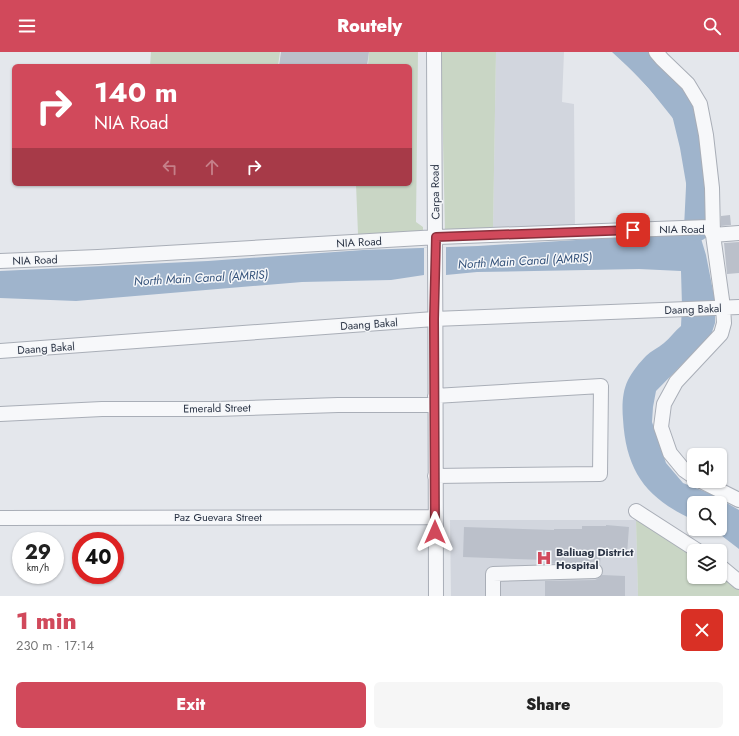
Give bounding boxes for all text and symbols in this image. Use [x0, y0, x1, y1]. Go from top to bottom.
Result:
text: Routely [337, 13, 402, 39]
icon: menu [16, 15, 38, 37]
icon: search [701, 15, 723, 37]
text: 140 m [94, 72, 178, 113]
icon: right [28, 80, 80, 132]
text: NIA Road [94, 110, 168, 136]
icon: left [159, 156, 181, 178]
icon: ahead [201, 156, 223, 178]
icon: right [243, 156, 265, 178]
street label: Carpa Road [427, 164, 443, 220]
pin [616, 213, 650, 247]
icon: arrive [622, 219, 644, 241]
street label: NIA Road [659, 221, 705, 237]
street label: NIA Road [336, 233, 382, 251]
water label: North Main Canal (AMRIS) [457, 248, 593, 274]
street label: NIA Road [12, 251, 58, 269]
water label: North Main Canal (AMRIS) [133, 265, 269, 291]
street label: Daang Bakal [664, 300, 722, 318]
street label: Daang Bakal [340, 314, 398, 334]
street label: Daang Bakal [17, 338, 75, 358]
street label: Emerald Street [183, 399, 251, 417]
map controls [687, 448, 727, 584]
button: sound [687, 448, 727, 488]
button: search [687, 496, 727, 536]
street label: Paz Guevara Street [174, 509, 262, 525]
position arrow [414, 511, 456, 553]
speed limit sign: 40 [72, 532, 124, 584]
text: 29 [25, 538, 51, 567]
place label: Baliuag District Hospital [556, 544, 634, 573]
button: layers [687, 544, 727, 584]
hospital icon: Baliuag District Hospital [535, 549, 553, 567]
text: km/h [27, 560, 49, 575]
text: 1 min [16, 603, 77, 638]
button: close [681, 609, 723, 651]
text: 230 m · 17:14 [16, 636, 94, 655]
button: Exit [16, 682, 366, 728]
button: Share [374, 682, 723, 728]

